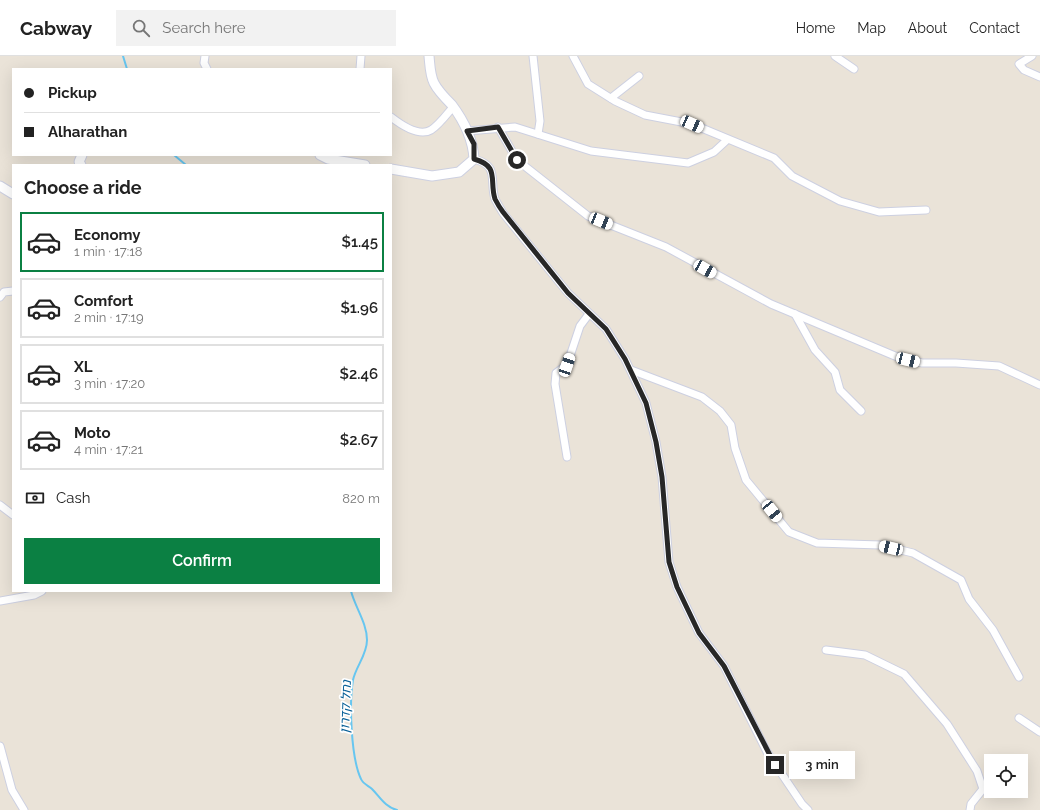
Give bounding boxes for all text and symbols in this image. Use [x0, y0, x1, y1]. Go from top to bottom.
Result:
search box [116, 10, 396, 46]
text: Cabway [20, 17, 92, 39]
icon: search [130, 17, 152, 39]
text: Search here [162, 19, 246, 37]
text: Home [796, 20, 835, 36]
text: Map [857, 20, 886, 36]
text: About [908, 20, 947, 36]
text: Contact [969, 20, 1020, 36]
text: Pickup [48, 84, 97, 102]
car [679, 114, 705, 134]
text: Alharathan [48, 123, 127, 141]
route start [508, 151, 526, 169]
text: Choose a ride [24, 177, 142, 198]
car [588, 211, 614, 231]
icon: car [26, 224, 62, 260]
text: Economy [74, 226, 141, 244]
text: $1.45 [342, 233, 378, 251]
text: 1 min · 17:18 [74, 244, 143, 259]
car [692, 258, 718, 280]
icon: car [26, 290, 62, 326]
text: Comfort [74, 292, 133, 310]
text: $1.96 [340, 299, 378, 317]
text: 2 min · 17:19 [74, 310, 144, 325]
car [895, 351, 921, 369]
car [557, 352, 577, 378]
icon: car [26, 356, 62, 392]
text: XL [74, 358, 92, 376]
text: $2.46 [340, 365, 378, 383]
text: 3 min · 17:20 [74, 376, 145, 391]
icon: car [26, 422, 62, 458]
text: Moto [74, 424, 111, 442]
text: $2.67 [340, 431, 378, 449]
text: 4 min · 17:21 [74, 442, 143, 457]
icon: cash [24, 487, 46, 509]
text: Cash [56, 489, 90, 507]
text: 820 m [342, 491, 380, 506]
car [760, 498, 784, 524]
button: Confirm [24, 538, 380, 584]
car [878, 539, 904, 557]
water label: נחל קדרון [337, 679, 354, 734]
callout: 3 min [789, 751, 855, 779]
map controls [984, 754, 1028, 798]
button: locate [984, 754, 1028, 798]
route end [766, 756, 784, 774]
text: 3 min [805, 757, 839, 772]

